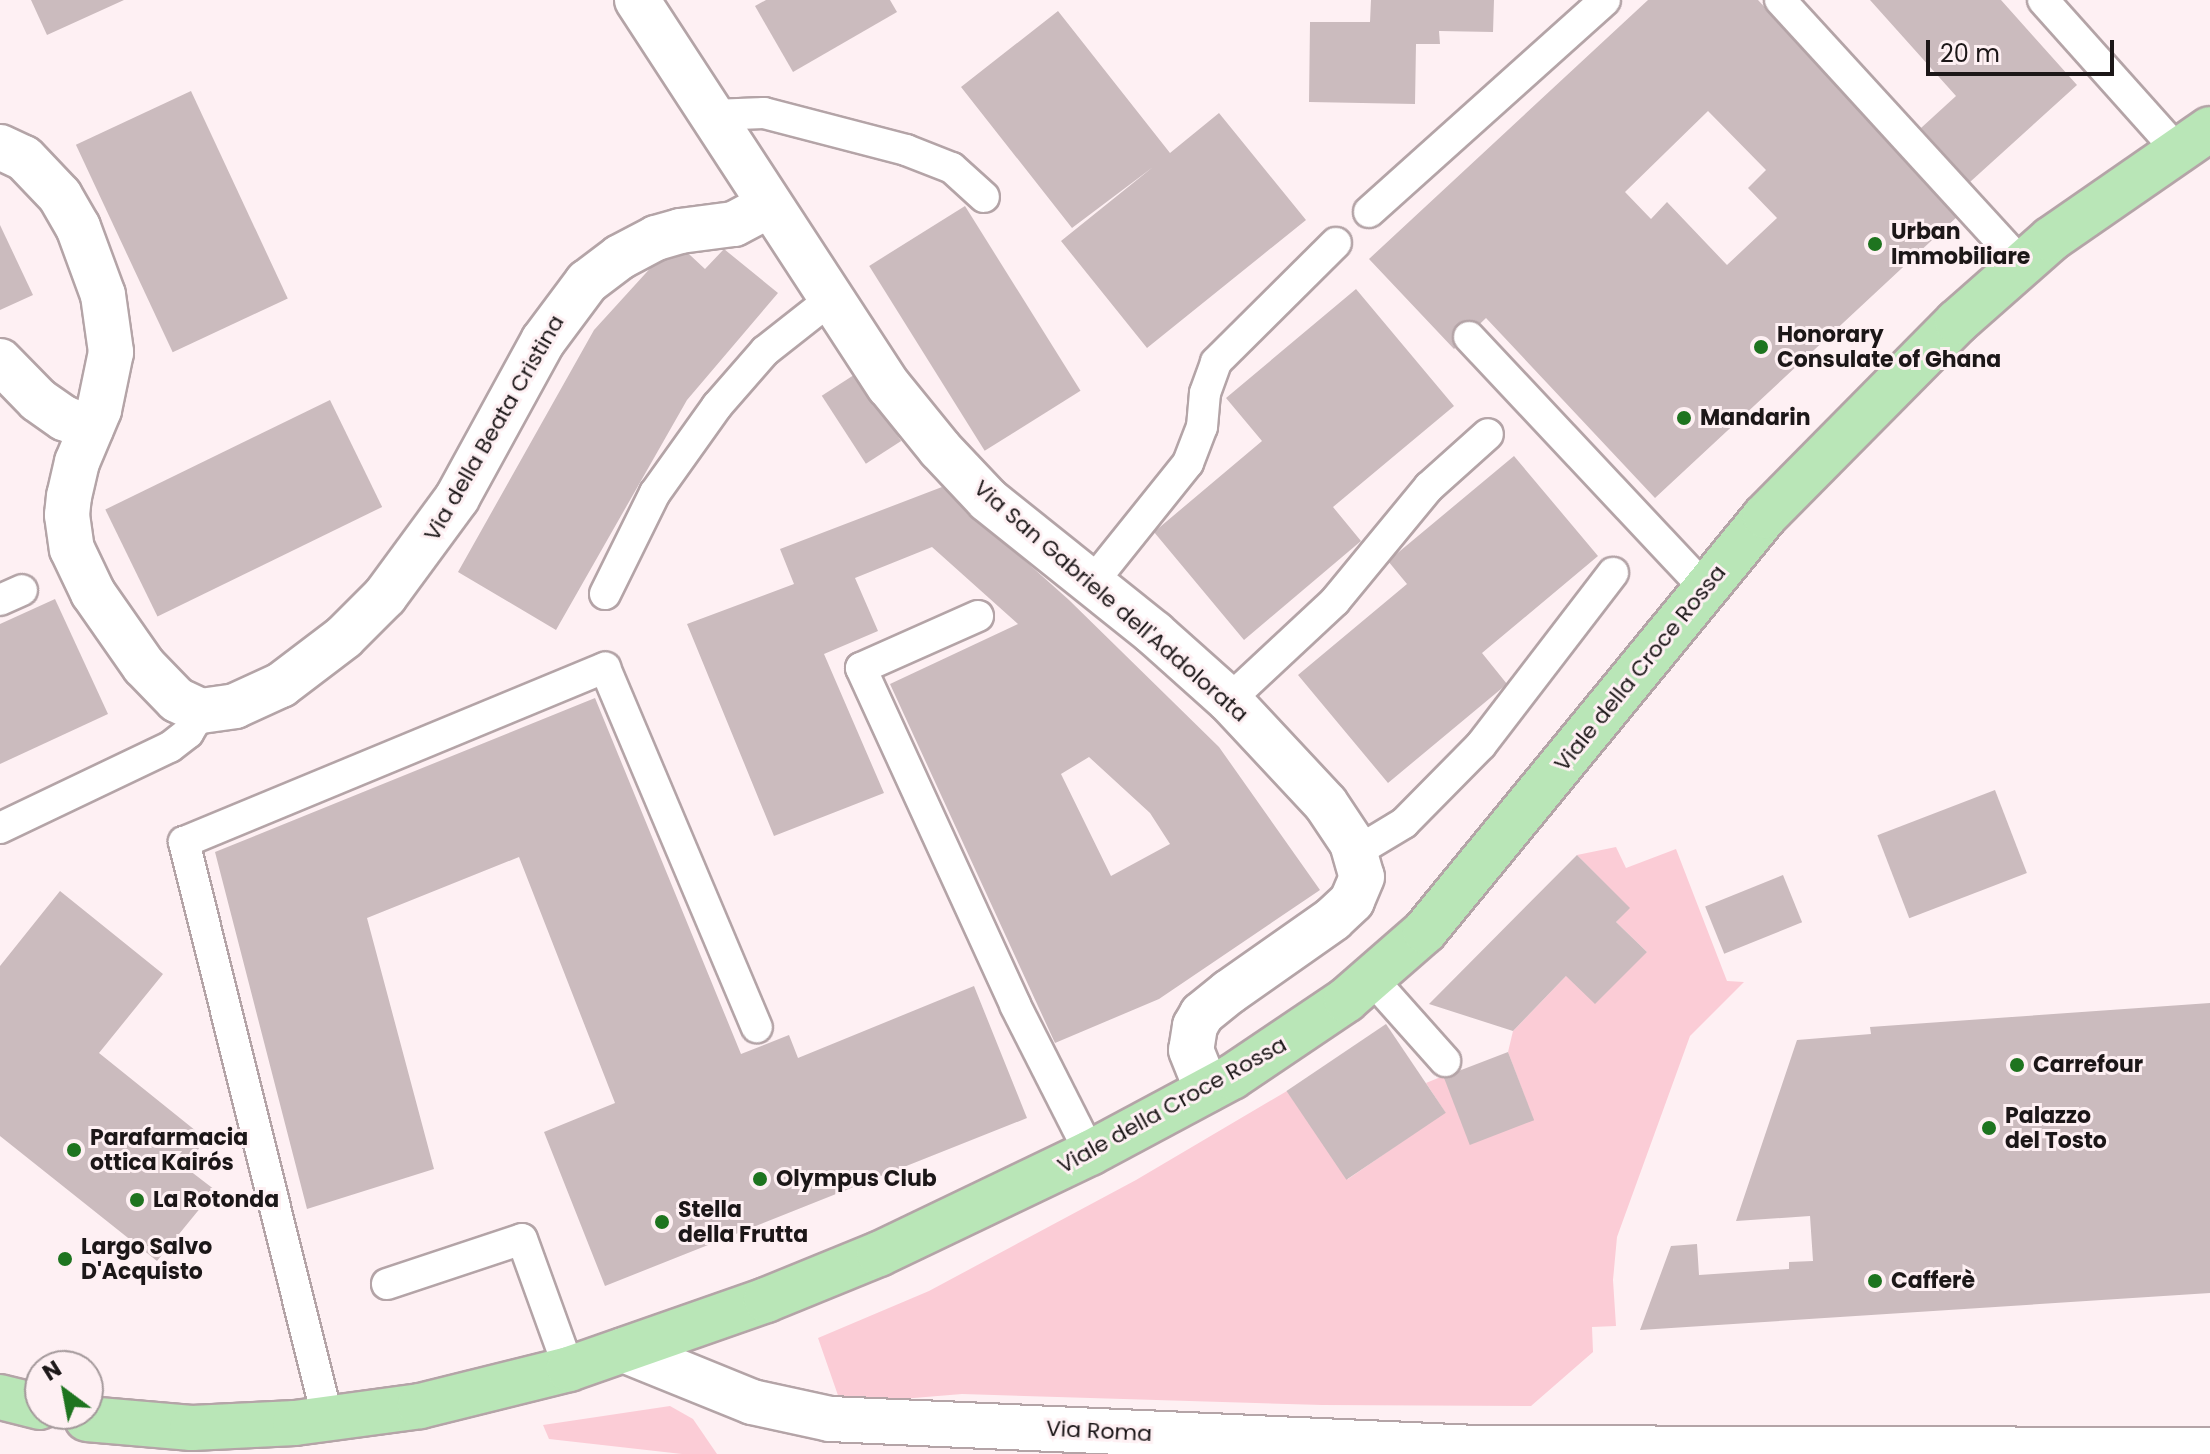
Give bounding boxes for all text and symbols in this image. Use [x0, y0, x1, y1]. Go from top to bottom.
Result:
scale bar [1930, 24, 2118, 74]
text: 20 m [1940, 37, 2000, 70]
place label: Urban Immobiliare [1891, 218, 2030, 270]
marker: Urban Immobiliare [1866, 235, 1884, 253]
street label: Via della Beata Cristina [418, 310, 570, 546]
place label: Honorary Consulate of Ghana [1777, 321, 2001, 372]
marker: Honorary Consulate of Ghana [1752, 338, 1770, 356]
place label: Mandarin [1700, 405, 1811, 431]
marker: Mandarin [1675, 409, 1693, 427]
street label: Via San Gabriele dell'Addolorata [968, 475, 1254, 727]
street label: Viale della Croce Rossa [1549, 560, 1731, 776]
street label: Viale della Croce Rossa [1053, 1031, 1291, 1179]
place label: Carrefour [2033, 1052, 2143, 1078]
marker: Carrefour [2008, 1056, 2026, 1074]
place label: Palazzo del Tosto [2005, 1102, 2107, 1154]
marker: Palazzo del Tosto [1980, 1119, 1998, 1137]
place label: Parafarmacia ottica Kairós [90, 1124, 248, 1176]
marker: Parafarmacia ottica Kairós [65, 1141, 83, 1159]
place label: Olympus Club [776, 1166, 937, 1192]
marker: Olympus Club [751, 1170, 769, 1188]
place label: La Rotonda [153, 1187, 279, 1213]
marker: La Rotonda [128, 1191, 146, 1209]
place label: Stella della Frutta [678, 1196, 808, 1248]
marker: Stella della Frutta [653, 1213, 671, 1231]
place label: Largo Salvo D'Acquisto [81, 1233, 212, 1284]
marker: Largo Salvo D'Acquisto [56, 1250, 74, 1268]
place label: Cafferè [1891, 1268, 1975, 1294]
marker: Cafferè [1866, 1272, 1884, 1290]
north arrow [24, 1350, 104, 1430]
text: N [37, 1353, 67, 1388]
street label: Via Roma [1045, 1415, 1153, 1447]

